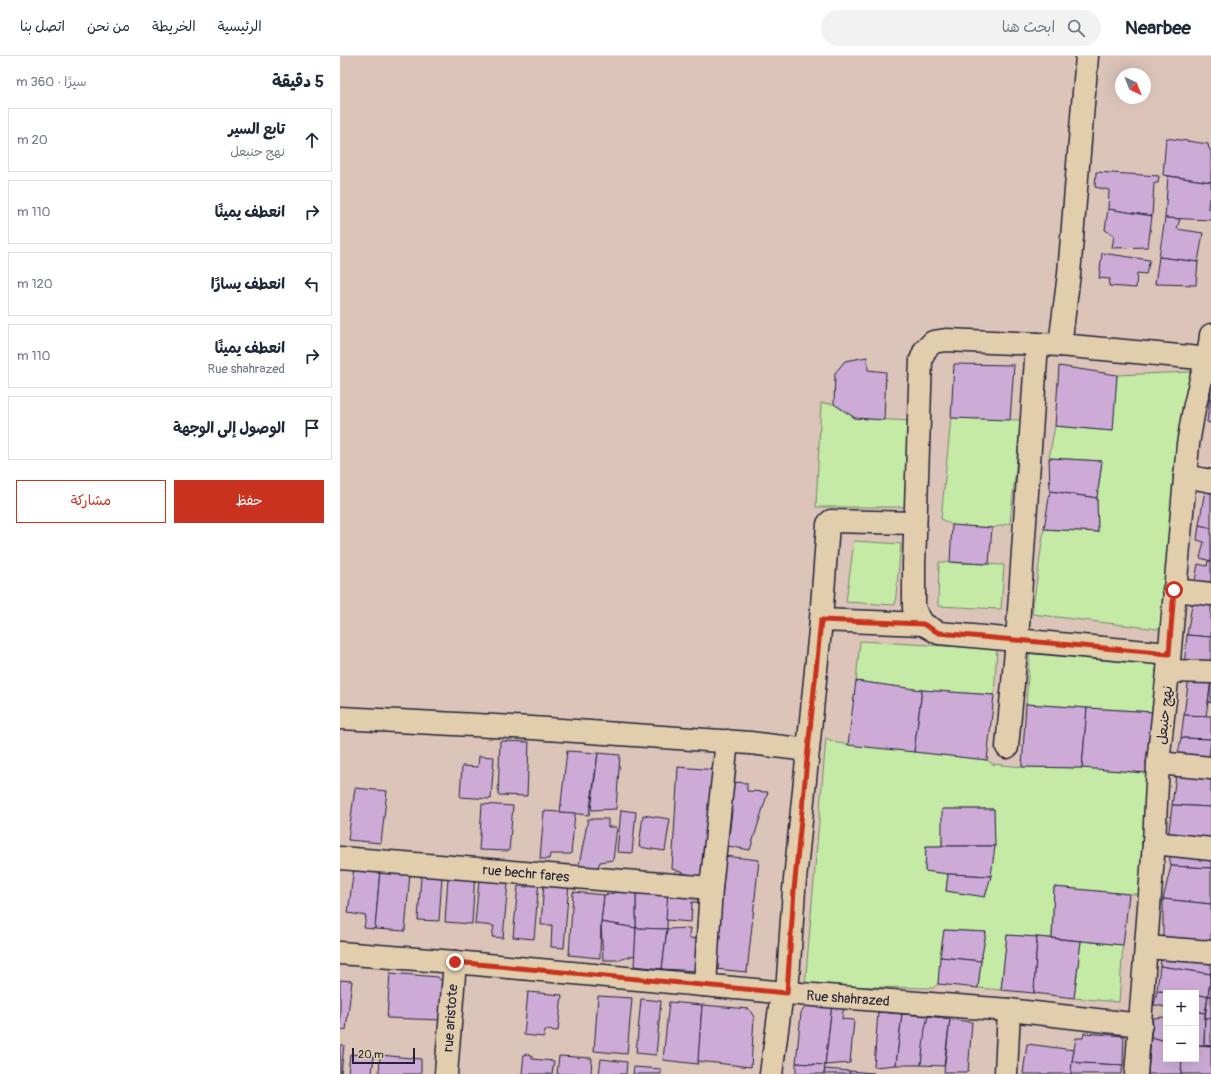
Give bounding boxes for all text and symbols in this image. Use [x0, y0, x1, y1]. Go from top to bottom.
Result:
search box [821, 10, 1101, 46]
text: Nearbee [1125, 16, 1191, 40]
icon: search [1065, 17, 1087, 39]
text: اتصل بنا [20, 18, 65, 35]
text: من نحن [87, 18, 130, 35]
text: الخريطة [152, 18, 196, 35]
text: الرئيسية [218, 18, 262, 35]
text: ابحث هنا [1002, 18, 1055, 37]
north arrow [1115, 68, 1151, 104]
text: 5 دقيقة [272, 71, 324, 92]
text: سيرًا · 360 m [16, 74, 87, 90]
text: تابع السير [228, 120, 285, 139]
icon: ahead [301, 129, 323, 151]
text: 20 m [17, 132, 48, 148]
text: نهج حنبعل [230, 144, 285, 160]
icon: right [301, 201, 323, 223]
text: انعطف يمينًا [215, 203, 285, 222]
text: 110 m [17, 204, 50, 220]
icon: left [301, 273, 323, 295]
text: انعطف يسارًا [211, 275, 285, 294]
text: 120 m [17, 276, 53, 292]
text: انعطف يمينًا [215, 339, 285, 358]
icon: right [301, 345, 323, 367]
text: 110 m [17, 348, 50, 364]
text: Rue shahrazed [207, 361, 285, 377]
icon: arrive [301, 417, 323, 439]
text: الوصول إلى الوجهة [173, 419, 285, 438]
button: مشاركة [16, 480, 166, 523]
button: حفظ [174, 480, 324, 523]
route start [1165, 581, 1183, 599]
street label: نهج حنبعل [1153, 685, 1177, 745]
street label: rue bechr fares [482, 861, 571, 886]
route end [446, 953, 464, 971]
street label: rue aristote [440, 983, 461, 1053]
street label: Rue shahrazed [806, 987, 890, 1010]
map controls [1163, 990, 1199, 1062]
button: + [1163, 990, 1199, 1026]
button: − [1163, 1026, 1199, 1062]
scale bar [352, 1046, 415, 1065]
text: 20 m [358, 1048, 384, 1061]

